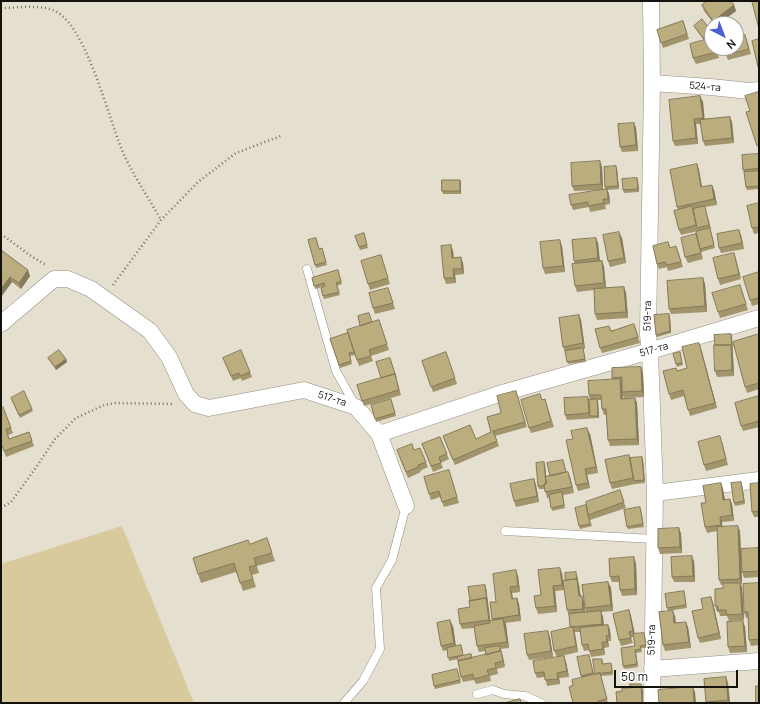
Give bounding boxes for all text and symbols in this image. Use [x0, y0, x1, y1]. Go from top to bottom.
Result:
north arrow [704, 16, 744, 56]
text: N [724, 36, 740, 53]
street label: 524-та [689, 80, 721, 94]
street label: 519-та [642, 301, 654, 331]
street label: 517-та [638, 340, 670, 360]
street label: 517-та [316, 389, 348, 409]
street label: 519-та [646, 625, 658, 655]
scale bar [616, 662, 740, 688]
text: 50 m [621, 668, 648, 685]

